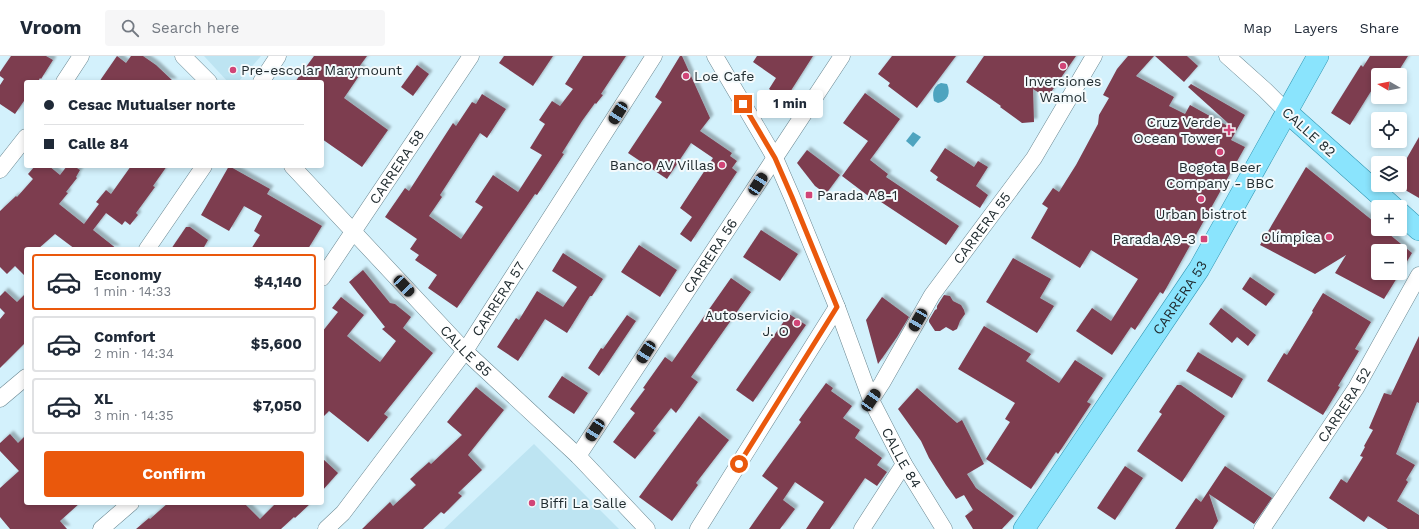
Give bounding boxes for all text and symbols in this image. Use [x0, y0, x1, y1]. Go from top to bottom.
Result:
search box [105, 10, 385, 46]
text: Vroom [20, 16, 81, 39]
icon: search [119, 17, 141, 39]
text: Search here [151, 19, 239, 37]
text: Map [1243, 20, 1272, 36]
text: Layers [1294, 20, 1338, 36]
text: Share [1360, 20, 1399, 36]
marker: Inversiones Wamol [1058, 61, 1068, 71]
place label: Pre-escolar Marymount [241, 62, 402, 78]
marker: Pre-escolar Marymount [228, 65, 238, 75]
place label: Loe Cafe [694, 68, 754, 84]
north arrow [1371, 68, 1407, 104]
map controls [1371, 68, 1407, 280]
marker: Loe Cafe [681, 71, 691, 81]
place label: Inversiones Wamol [1025, 73, 1101, 105]
callout: 1 min [757, 90, 823, 118]
route end [734, 95, 752, 113]
text: Cesac Mutualser norte [68, 96, 236, 114]
text: 1 min [773, 96, 807, 111]
car [607, 100, 629, 126]
street label: CALLE 82 [1279, 104, 1339, 160]
button: locate [1371, 112, 1407, 148]
place label: Cruz Verde Ocean Tower [1133, 114, 1221, 146]
marker: Cruz Verde Ocean Tower [1224, 125, 1234, 135]
street label: CARRERA 58 [366, 127, 427, 207]
text: Calle 84 [68, 135, 129, 153]
marker: Bogota Beer Company - BBC [1215, 147, 1225, 157]
button: layers [1371, 156, 1407, 192]
place label: Banco AV Villas [610, 157, 714, 173]
place label: Bogota Beer Company - BBC [1166, 159, 1274, 191]
marker: Banco AV Villas [717, 160, 727, 170]
car [746, 171, 770, 197]
place label: Parada A8-1 [817, 187, 897, 203]
street label: CARRERA 55 [950, 189, 1014, 267]
marker: Parada A8-1 [804, 190, 814, 200]
marker: Urban bistrot [1196, 194, 1206, 204]
button: + [1371, 200, 1407, 236]
place label: Urban bistrot [1155, 206, 1247, 222]
street label: CARRERA 56 [680, 215, 741, 296]
place label: Olímpica [1261, 229, 1321, 245]
place label: Parada A9-3 [1113, 231, 1196, 247]
marker: Olímpica [1324, 232, 1334, 242]
marker: Parada A9-3 [1199, 234, 1209, 244]
button: − [1371, 244, 1407, 280]
street label: CARRERA 53 [1149, 258, 1210, 337]
street label: CARRERA 57 [469, 259, 528, 339]
icon: car [46, 264, 82, 300]
text: Economy [94, 266, 161, 284]
text: $4,140 [254, 273, 302, 291]
car [391, 273, 417, 299]
text: 1 min · 14:33 [94, 284, 171, 299]
place label: Autoservicio J. O [705, 307, 789, 339]
car [907, 307, 929, 333]
marker: Autoservicio J. O [792, 318, 802, 328]
street label: CALLE 85 [437, 322, 495, 380]
icon: car [46, 326, 82, 362]
text: Comfort [94, 328, 155, 346]
text: $5,600 [251, 335, 302, 353]
car [634, 339, 658, 365]
text: 2 min · 14:34 [94, 346, 174, 361]
street label: CARRERA 52 [1314, 365, 1374, 445]
car [859, 387, 883, 413]
icon: car [46, 388, 82, 424]
text: XL [94, 390, 113, 408]
text: $7,050 [253, 397, 302, 415]
text: 3 min · 14:35 [94, 408, 173, 423]
car [583, 417, 607, 443]
street label: CALLE 84 [879, 425, 925, 491]
button: Confirm [44, 451, 304, 497]
route start [730, 455, 748, 473]
place label: Biffi La Salle [540, 495, 627, 511]
marker: Biffi La Salle [527, 498, 537, 508]

